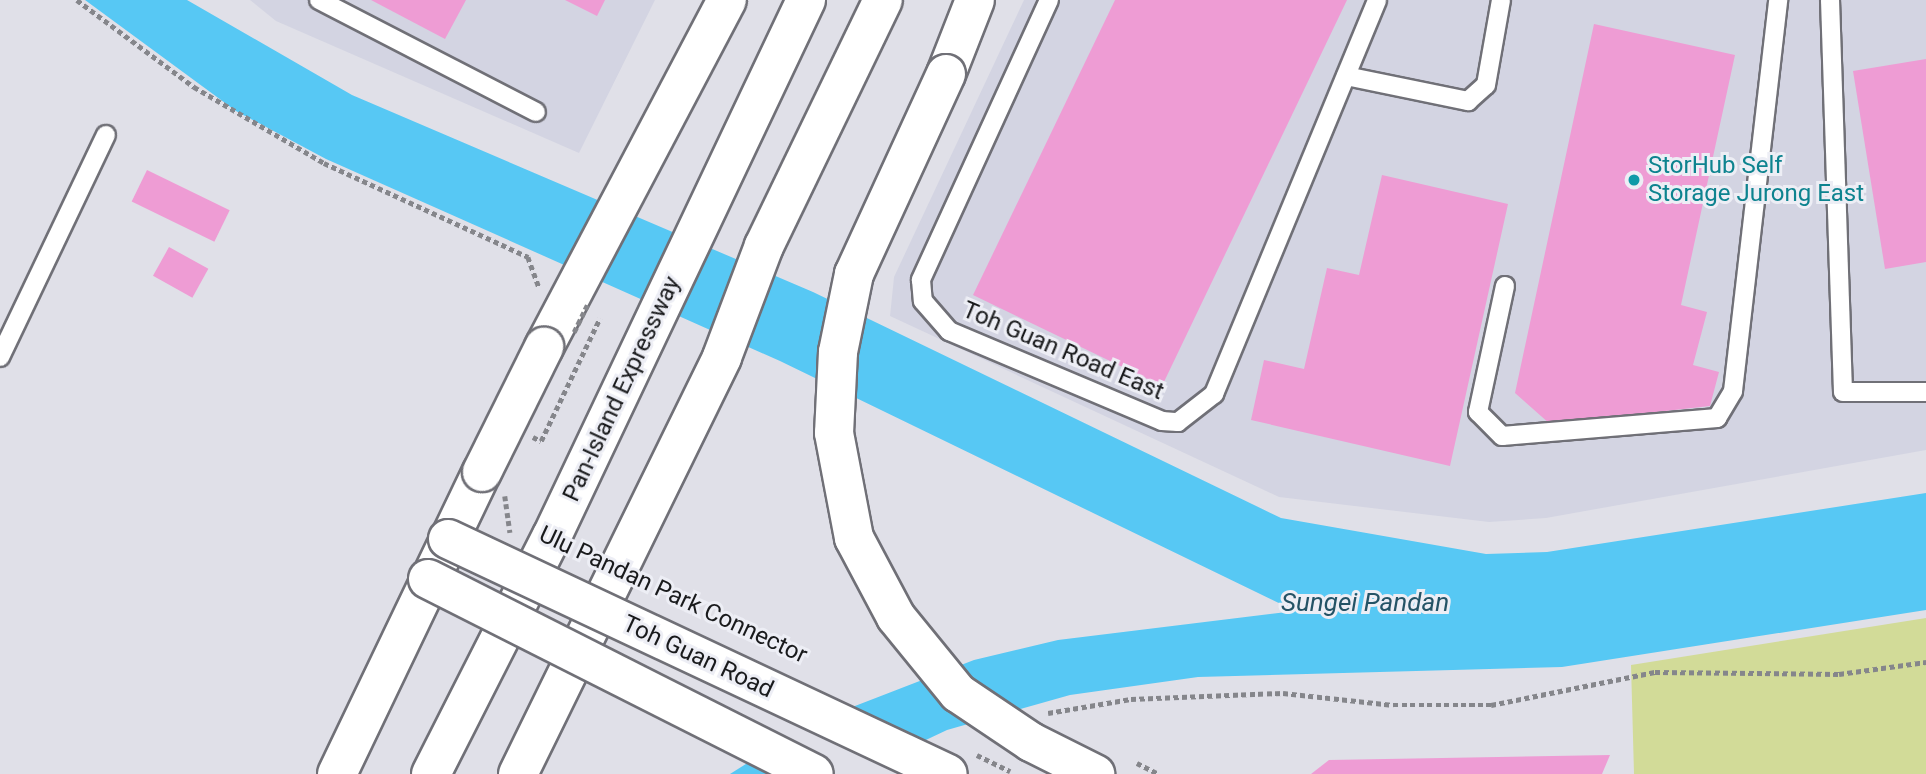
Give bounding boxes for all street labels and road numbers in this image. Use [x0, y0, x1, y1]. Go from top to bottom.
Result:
street label: Pan-Island Expressway [557, 272, 687, 506]
street label: Toh Guan Road East [958, 296, 1168, 406]
street label: Ulu Pandan Park Connector [534, 520, 812, 670]
street label: Toh Guan Road [618, 610, 778, 704]

